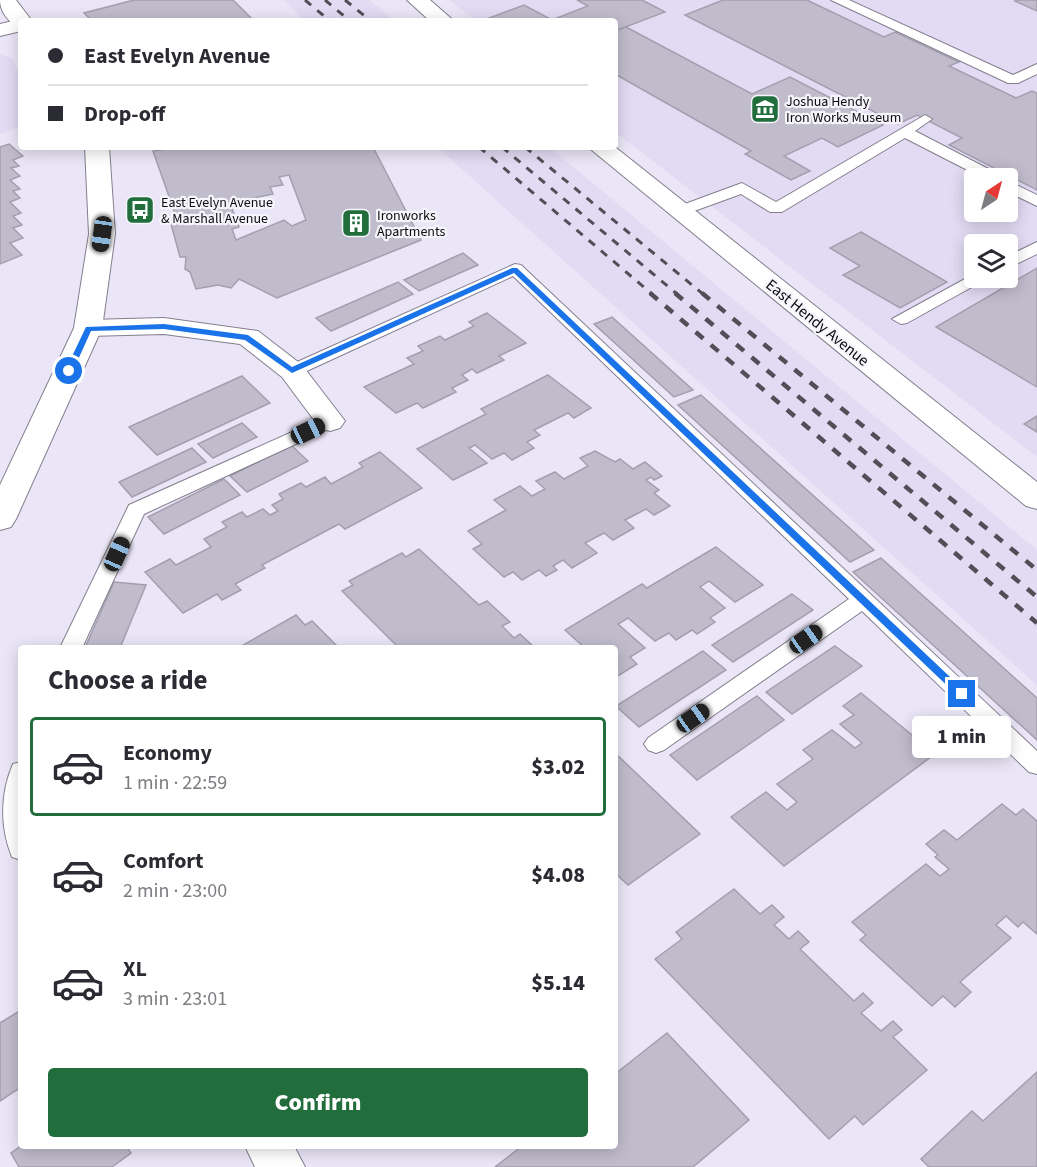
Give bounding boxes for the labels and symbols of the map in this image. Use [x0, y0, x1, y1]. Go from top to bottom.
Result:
place label: Joshua Hendy Iron Works Museum [786, 92, 901, 128]
museum icon: Joshua Hendy Iron Works Museum [749, 93, 781, 125]
north arrow [964, 168, 1018, 222]
place label: East Evelyn Avenue & Marshall Avenue [161, 193, 273, 229]
bus stop icon: East Evelyn Avenue & Marshall Avenue [124, 194, 156, 226]
place label: Ironworks Apartments [377, 206, 446, 242]
building icon: Ironworks Apartments [340, 207, 372, 239]
car [91, 215, 113, 253]
street label: East Hendy Avenue [761, 274, 874, 371]
route start [55, 357, 82, 384]
car [288, 415, 328, 447]
car [101, 534, 133, 574]
car [786, 621, 826, 657]
route end [948, 680, 975, 707]
car [673, 700, 713, 736]
callout: 1 min [912, 715, 1012, 757]

